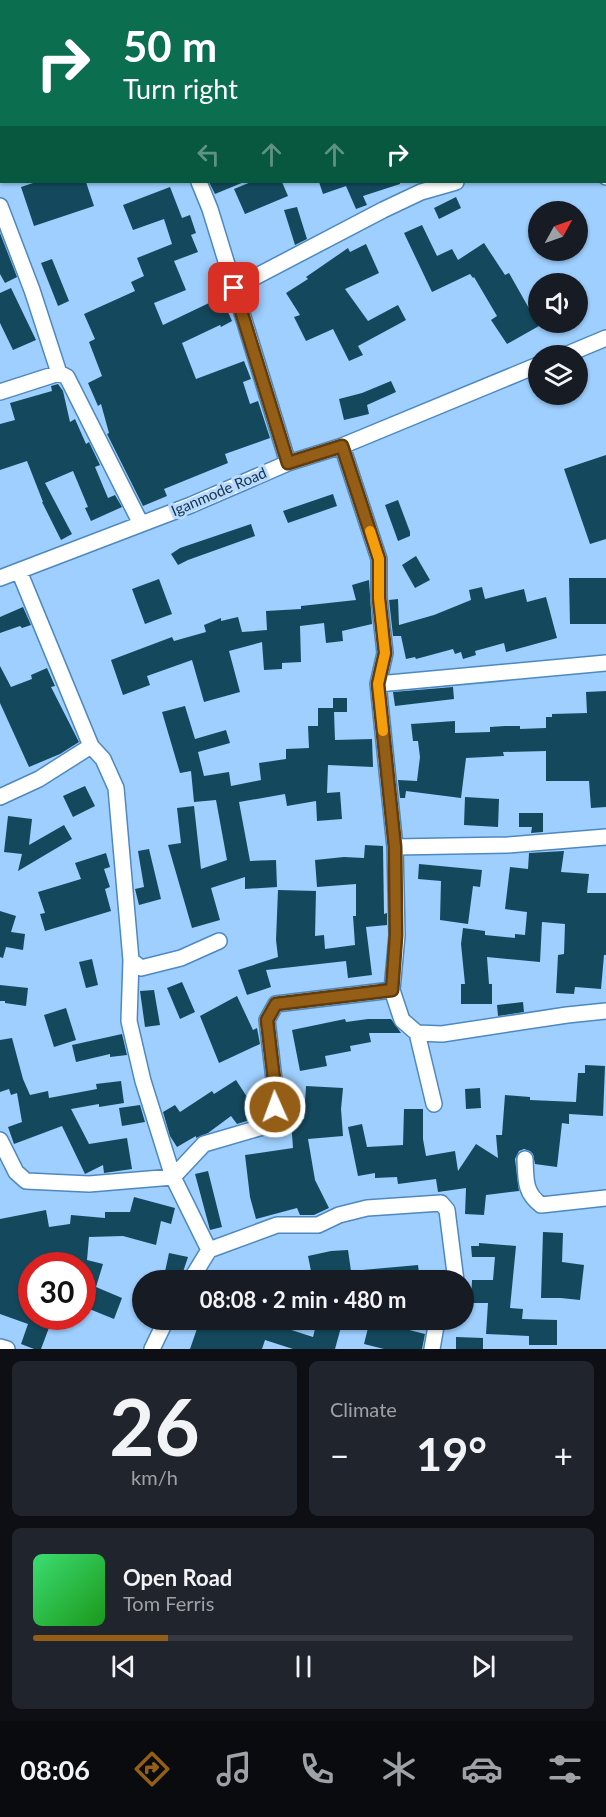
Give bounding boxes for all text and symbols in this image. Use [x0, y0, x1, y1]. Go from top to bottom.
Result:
text: 50 m [123, 21, 217, 71]
icon: right [24, 24, 102, 102]
text: Turn right [123, 72, 238, 105]
icon: left [192, 138, 225, 171]
icon: ahead [255, 138, 288, 171]
icon: ahead [318, 138, 351, 171]
icon: right [381, 138, 414, 171]
north arrow [528, 201, 588, 261]
map controls [528, 201, 588, 405]
pin [208, 262, 259, 313]
icon: arrive [217, 271, 250, 304]
button: sound [528, 273, 588, 333]
button: layers [528, 345, 588, 405]
street label: Iganmode Road [168, 463, 269, 519]
position arrow [243, 1075, 307, 1139]
speed limit sign: 30 [18, 1252, 96, 1330]
text: 08:08 · 2 min · 480 m [200, 1286, 406, 1313]
text: 26 [109, 1379, 200, 1473]
text: Climate [330, 1397, 397, 1421]
text: 19° [416, 1427, 487, 1481]
text: − [330, 1435, 349, 1475]
text: + [554, 1435, 573, 1475]
text: km/h [131, 1465, 178, 1489]
text: Open Road [123, 1564, 232, 1591]
text: Tom Ferris [123, 1591, 214, 1615]
icon: previous [107, 1650, 140, 1683]
icon: pause [287, 1650, 320, 1683]
icon: next [467, 1650, 500, 1683]
icon: directions [131, 1748, 173, 1790]
icon: music [213, 1748, 255, 1790]
icon: phone [296, 1748, 338, 1790]
icon: climate [378, 1748, 420, 1790]
icon: car [461, 1748, 503, 1790]
icon: filters [544, 1748, 586, 1790]
text: 08:06 [20, 1753, 90, 1786]

